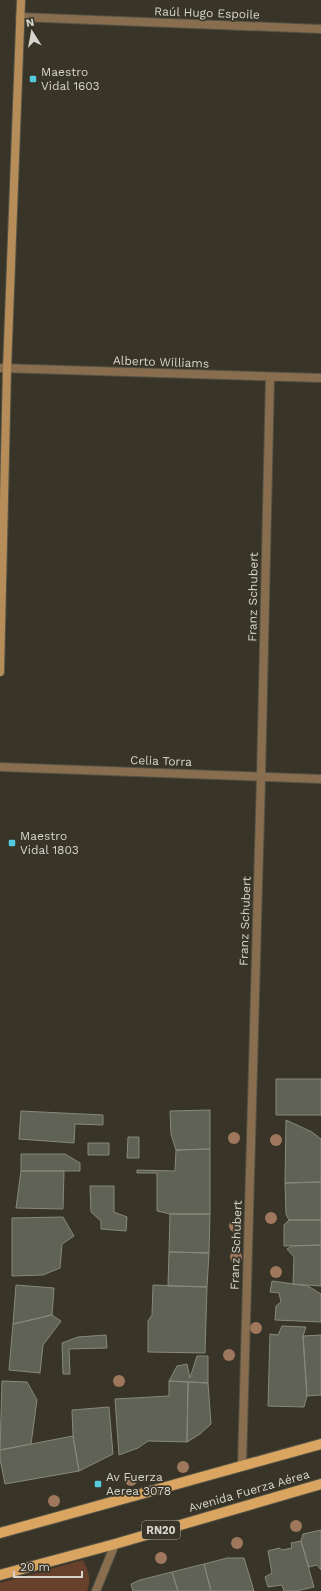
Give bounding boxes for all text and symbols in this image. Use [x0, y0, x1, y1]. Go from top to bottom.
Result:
street label: Raúl Hugo Espoile [154, 4, 260, 22]
north arrow [12, 12, 52, 52]
text: N [25, 16, 35, 30]
place label: Maestro Vidal 1603 [41, 65, 100, 93]
marker: Maestro Vidal 1603 [28, 74, 38, 84]
street label: Alberto Williams [113, 353, 209, 371]
street label: Franz Schubert [245, 552, 261, 642]
street label: Celia Torra [130, 753, 192, 769]
place label: Maestro Vidal 1803 [20, 829, 79, 857]
marker: Maestro Vidal 1803 [7, 838, 17, 848]
street label: Franz Schubert [236, 876, 254, 966]
street label: Franz Schubert [227, 1200, 245, 1290]
street label: Avenida Fuerza Aérea [187, 1467, 311, 1515]
place label: Av Fuerza Aerea 3078 [106, 1470, 171, 1498]
marker: Av Fuerza Aerea 3078 [93, 1479, 103, 1489]
road number: RN20 [142, 1521, 180, 1539]
scale bar [14, 1553, 82, 1579]
text: 20 m [20, 1560, 50, 1574]

